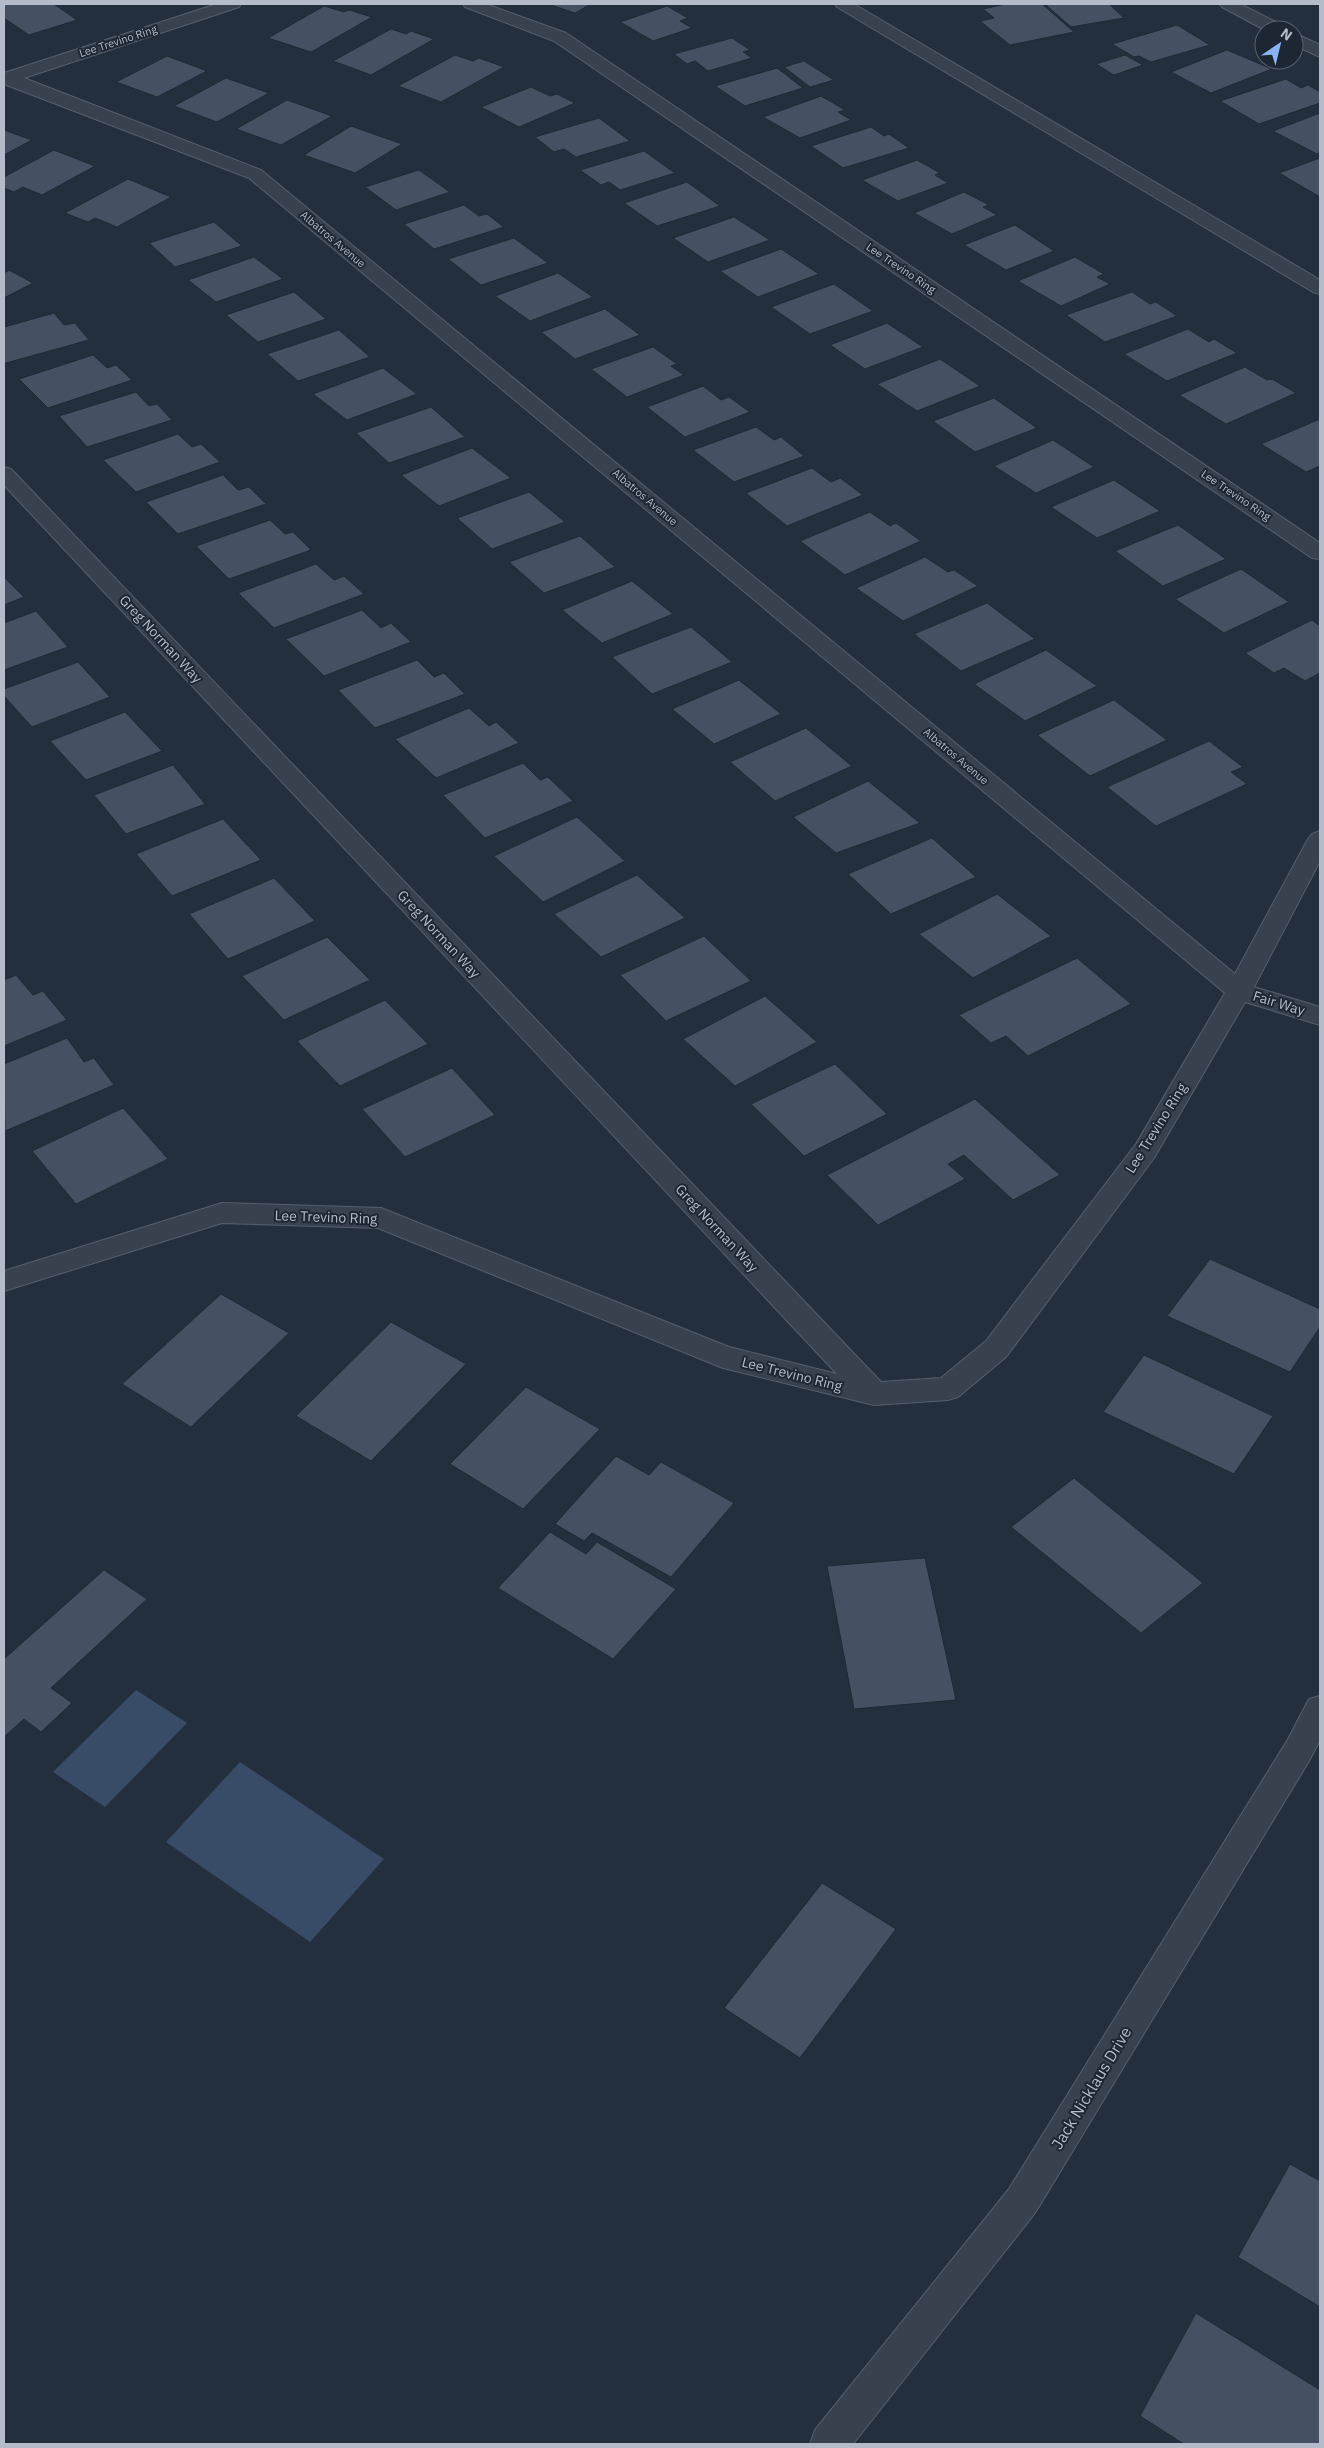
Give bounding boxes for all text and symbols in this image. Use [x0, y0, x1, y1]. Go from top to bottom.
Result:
north arrow [1254, 20, 1304, 70]
street label: Lee Trevino Ring [77, 22, 159, 60]
text: N [1277, 24, 1296, 45]
street label: Albatros Avenue [297, 208, 369, 270]
street label: Lee Trevino Ring [864, 240, 939, 297]
street label: Albatros Avenue [609, 466, 681, 528]
street label: Lee Trevino Ring [1199, 467, 1274, 524]
street label: Greg Norman Way [116, 591, 206, 687]
street label: Albatros Avenue [920, 725, 992, 787]
street label: Greg Norman Way [394, 886, 484, 982]
street label: Fair Way [1251, 987, 1307, 1019]
street label: Lee Trevino Ring [1121, 1079, 1191, 1176]
street label: Greg Norman Way [672, 1180, 762, 1276]
street label: Lee Trevino Ring [274, 1206, 378, 1228]
street label: Lee Trevino Ring [740, 1353, 845, 1395]
street label: Jack Nicklaus Drive [1047, 2023, 1136, 2153]

